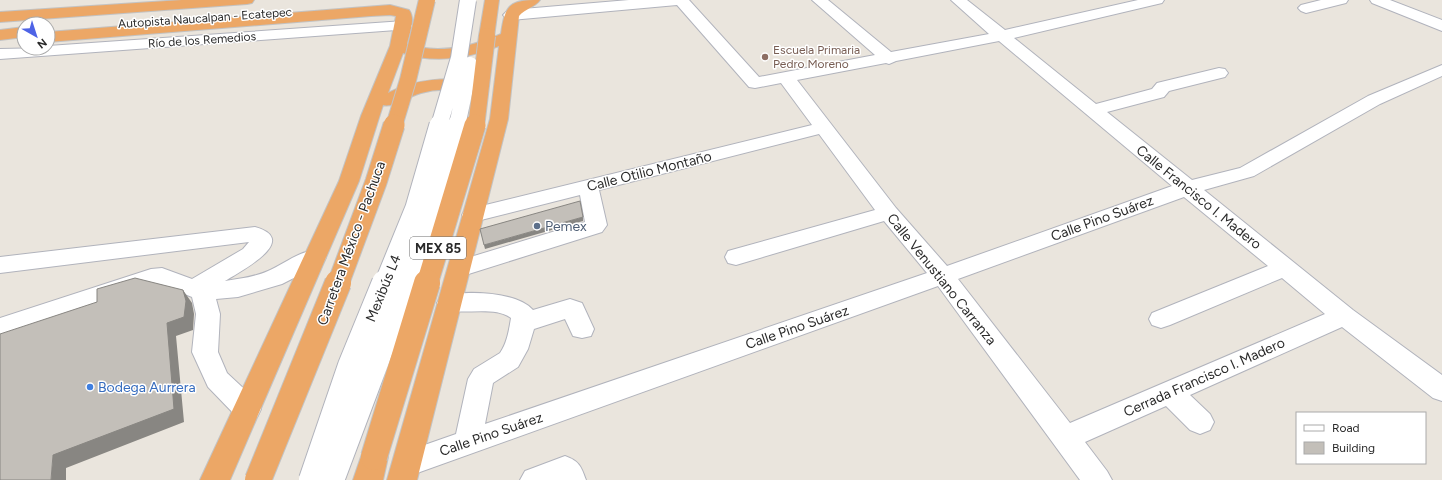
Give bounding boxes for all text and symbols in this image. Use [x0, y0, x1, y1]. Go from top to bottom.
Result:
street label: Autopista Naucalpan - Ecatepec [117, 5, 293, 31]
north arrow [16, 16, 56, 56]
street label: Río de los Remedios [148, 29, 257, 51]
text: N [35, 36, 49, 51]
place label: Escuela Primaria Pedro Moreno [773, 43, 860, 71]
marker: Escuela Primaria Pedro Moreno [760, 52, 770, 62]
street label: Calle Francisco I. Madero [1133, 142, 1265, 253]
street label: Calle Otilio Montaño [585, 148, 713, 195]
street label: Carretera México - Pachuca [314, 159, 389, 328]
street label: Calle Pino Suárez [1049, 192, 1156, 245]
street label: Calle Venustiano Carranza [883, 210, 1000, 348]
place label: Pemex [545, 218, 587, 235]
marker: Pemex [532, 221, 542, 231]
road number: MEX 85 [410, 237, 466, 259]
street label: Mexibús L4 [362, 252, 405, 324]
street label: Calle Pino Suárez [743, 302, 851, 353]
street label: Cerrada Francisco I. Madero [1121, 334, 1287, 421]
place label: Bodega Aurrera [98, 379, 196, 396]
marker: Bodega Aurrera [85, 382, 95, 392]
street label: Calle Pino Suárez [437, 409, 545, 460]
legend [1296, 412, 1426, 464]
text: Road [1332, 421, 1360, 435]
text: Building [1332, 441, 1375, 455]

